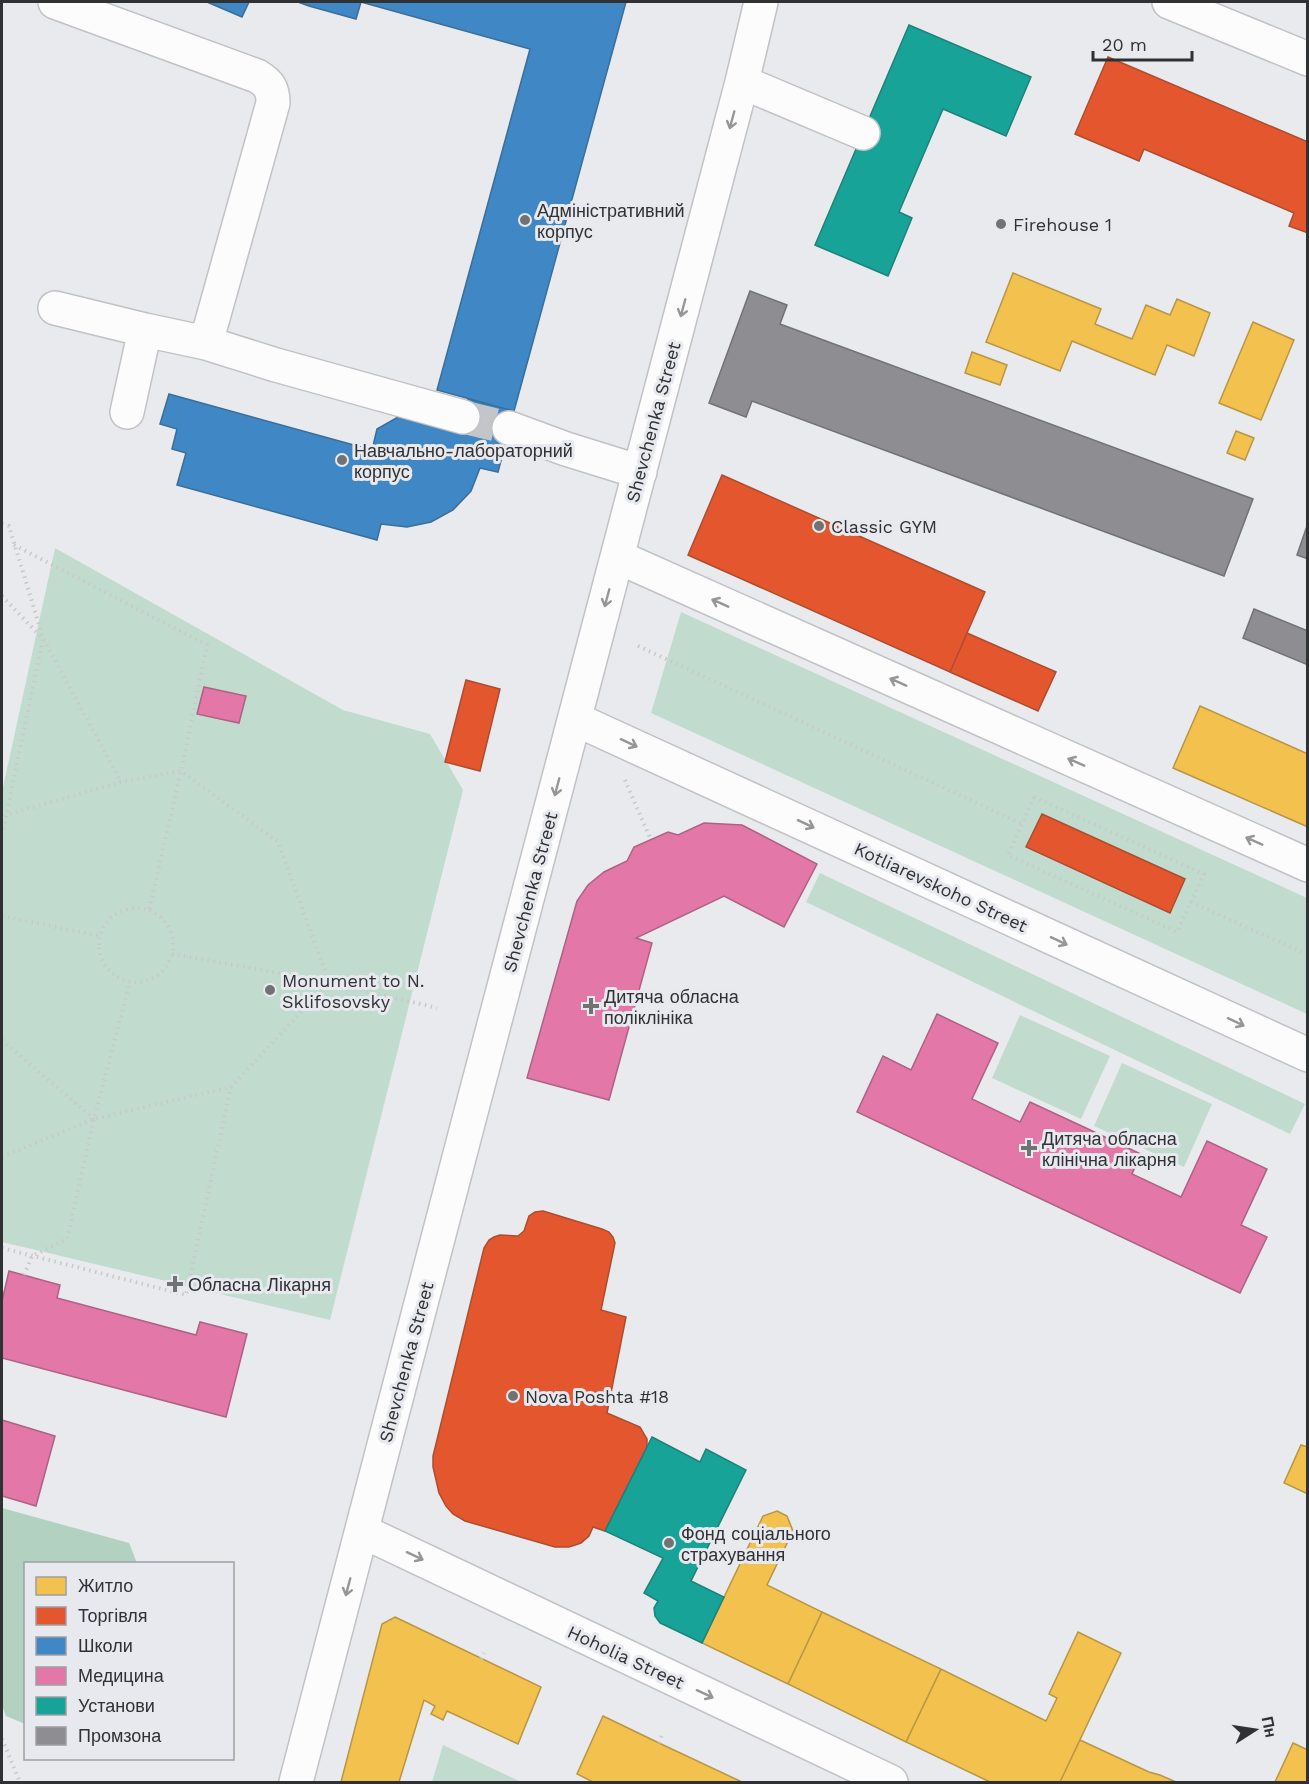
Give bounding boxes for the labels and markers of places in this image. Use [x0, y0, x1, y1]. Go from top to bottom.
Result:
place label: Адміністративний корпус [537, 200, 685, 242]
marker: Адміністративний корпус [518, 213, 532, 227]
place label: Firehouse 1 [1013, 214, 1112, 235]
marker: Firehouse 1 [994, 217, 1008, 231]
place label: Навчально-лабораторний корпус [354, 440, 573, 482]
marker: Навчально-лабораторний корпус [335, 453, 349, 467]
place label: Classic GYM [831, 516, 937, 537]
marker: Classic GYM [812, 519, 826, 533]
place label: Monument to N. Sklifosovsky [282, 970, 425, 1012]
marker: Monument to N. Sklifosovsky [263, 983, 277, 997]
place label: Дитяча обласна поліклініка [604, 986, 740, 1028]
marker: Дитяча обласна поліклініка [582, 997, 600, 1015]
place label: Дитяча обласна клінічна лікарня [1042, 1128, 1178, 1170]
marker: Дитяча обласна клінічна лікарня [1020, 1139, 1038, 1157]
place label: Обласна Лікарня [188, 1274, 331, 1295]
marker: Обласна Лікарня [166, 1275, 184, 1293]
place label: Nova Poshta #18 [525, 1386, 669, 1407]
marker: Nova Poshta #18 [506, 1389, 520, 1403]
place label: Фонд соціального страхування [681, 1523, 831, 1565]
marker: Фонд соціального страхування [662, 1536, 676, 1550]

